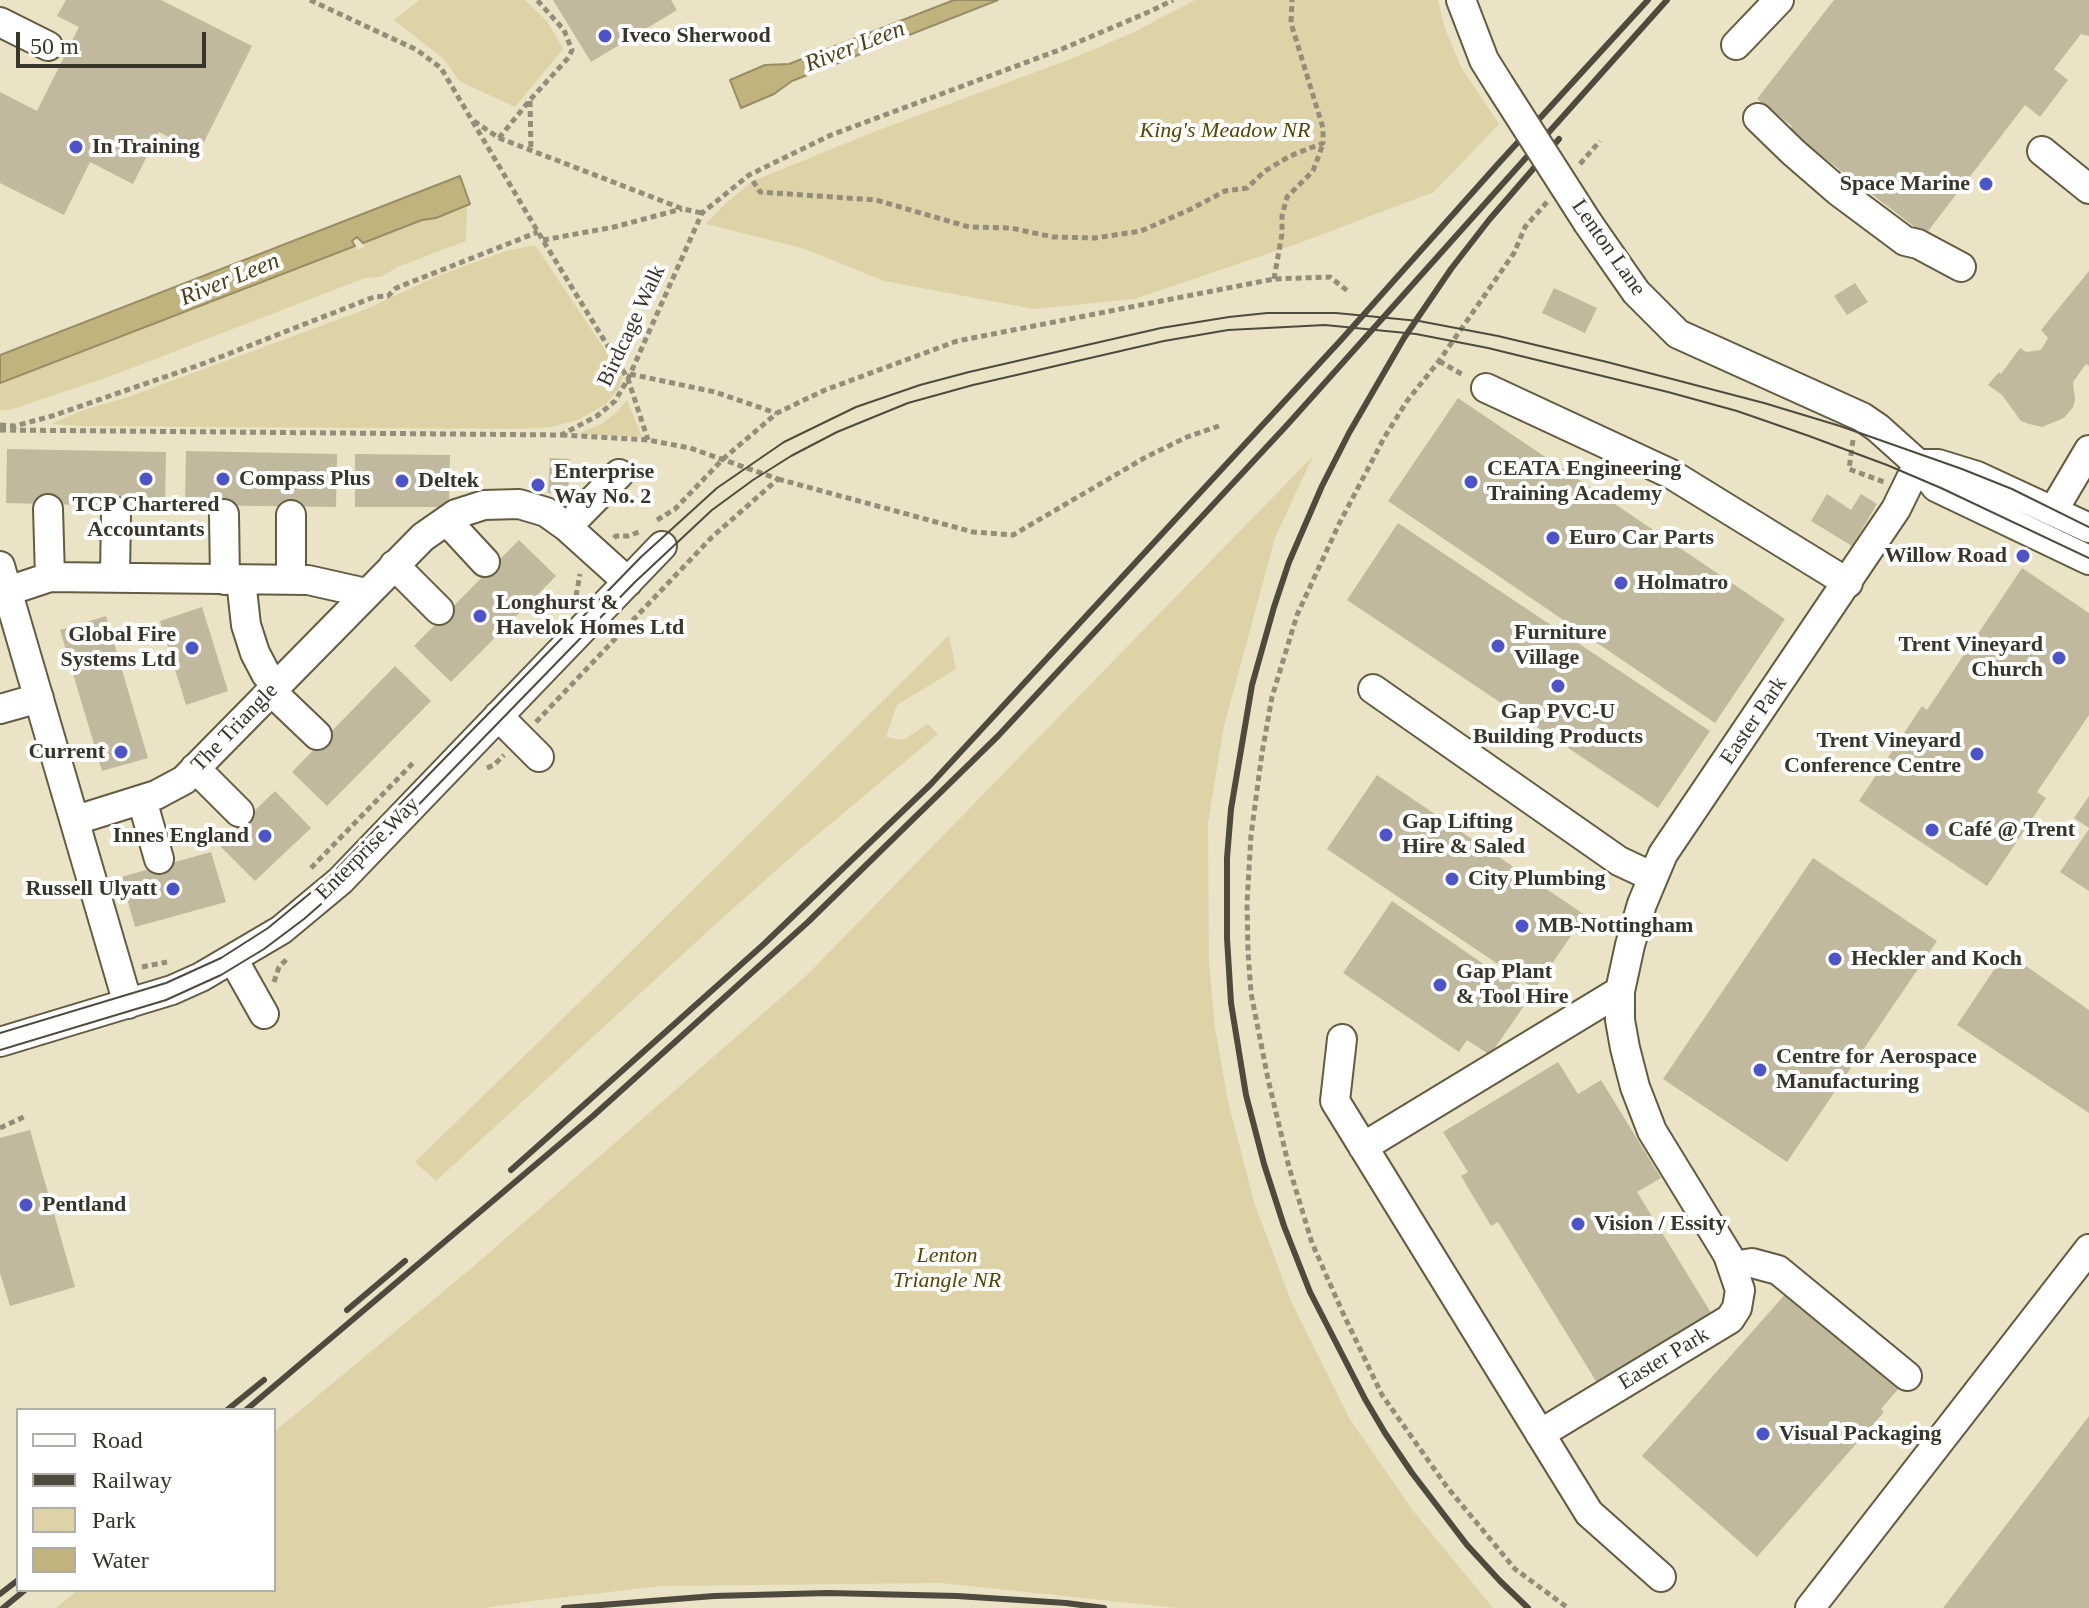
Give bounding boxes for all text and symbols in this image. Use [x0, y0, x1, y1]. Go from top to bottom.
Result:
water label: River Leen [801, 15, 909, 79]
scale bar [20, 16, 210, 66]
place label: Iveco Sherwood [621, 23, 771, 49]
marker: Iveco Sherwood [596, 27, 614, 45]
text: 50 m [30, 33, 79, 59]
park label: King's Meadow NR [1140, 118, 1310, 144]
place label: In Training [92, 134, 200, 160]
marker: In Training [67, 138, 85, 156]
place label: Space Marine [1840, 171, 1970, 197]
marker: Space Marine [1977, 175, 1995, 193]
street label: Lenton Lane [1565, 195, 1651, 301]
water label: River Leen [176, 247, 284, 313]
street label: Birdcage Walk [592, 261, 672, 391]
place label: CEATA Engineering Training Academy [1487, 456, 1681, 508]
place label: Enterprise Way No. 2 [554, 459, 654, 510]
place label: Compass Plus [239, 466, 370, 492]
place label: Deltek [418, 468, 479, 494]
marker: TCP Chartered Accountants [137, 470, 155, 488]
marker: Compass Plus [214, 470, 232, 488]
marker: Deltek [393, 472, 411, 490]
marker: CEATA Engineering Training Academy [1462, 473, 1480, 491]
marker: Enterprise Way No. 2 [529, 476, 547, 494]
place label: TCP Chartered Accountants [73, 492, 219, 544]
place label: Euro Car Parts [1569, 525, 1714, 551]
marker: Euro Car Parts [1544, 529, 1562, 547]
place label: Willow Road [1885, 543, 2007, 569]
marker: Willow Road [2014, 547, 2032, 565]
place label: Holmatro [1637, 570, 1728, 596]
marker: Holmatro [1612, 574, 1630, 592]
place label: Longhurst & Havelok Homes Ltd [496, 590, 684, 642]
marker: Longhurst & Havelok Homes Ltd [471, 607, 489, 625]
place label: Furniture Village [1514, 620, 1606, 672]
place label: Global Fire Systems Ltd [60, 622, 176, 674]
place label: Trent Vineyard Church [1899, 632, 2043, 684]
marker: Furniture Village [1489, 637, 1507, 655]
marker: Global Fire Systems Ltd [183, 639, 201, 657]
marker: Trent Vineyard Church [2050, 649, 2068, 667]
street label: Easter Park [1715, 672, 1793, 770]
marker: Gap PVC-U Building Products [1549, 677, 1567, 695]
street label: The Triangle [186, 678, 284, 778]
place label: Gap PVC-U Building Products [1473, 699, 1643, 750]
place label: Trent Vineyard Conference Centre [1784, 728, 1961, 780]
place label: Current [28, 739, 105, 765]
marker: Current [112, 743, 130, 761]
marker: Trent Vineyard Conference Centre [1968, 745, 1986, 763]
street label: Enterprise Way [311, 792, 425, 906]
place label: Gap Lifting Hire & Saled [1402, 809, 1525, 860]
place label: Café @ Trent [1948, 817, 2075, 843]
marker: Café @ Trent [1923, 821, 1941, 839]
place label: Innes England [113, 823, 249, 849]
marker: Gap Lifting Hire & Saled [1377, 826, 1395, 844]
marker: Innes England [256, 827, 274, 845]
place label: City Plumbing [1468, 866, 1606, 892]
marker: City Plumbing [1443, 870, 1461, 888]
place label: Russell Ulyatt [26, 876, 157, 902]
marker: Russell Ulyatt [164, 880, 182, 898]
place label: MB-Nottingham [1538, 913, 1693, 939]
marker: MB-Nottingham [1513, 917, 1531, 935]
place label: Heckler and Koch [1851, 946, 2022, 972]
marker: Heckler and Koch [1826, 950, 1844, 968]
place label: Gap Plant & Tool Hire [1456, 959, 1568, 1010]
marker: Gap Plant & Tool Hire [1431, 976, 1449, 994]
place label: Centre for Aerospace Manufacturing [1776, 1044, 1977, 1096]
marker: Centre for Aerospace Manufacturing [1751, 1061, 1769, 1079]
place label: Pentland [42, 1192, 126, 1218]
marker: Pentland [17, 1196, 35, 1214]
place label: Vision / Essity [1594, 1211, 1726, 1237]
marker: Vision / Essity [1569, 1215, 1587, 1233]
park label: Lenton Triangle NR [893, 1243, 1001, 1294]
street label: Easter Park [1614, 1322, 1714, 1396]
legend [16, 1408, 276, 1592]
place label: Visual Packaging [1779, 1421, 1941, 1447]
marker: Visual Packaging [1754, 1425, 1772, 1443]
text: Road [92, 1427, 143, 1453]
text: Railway [92, 1467, 172, 1493]
text: Park [92, 1507, 136, 1533]
text: Water [92, 1547, 149, 1573]

